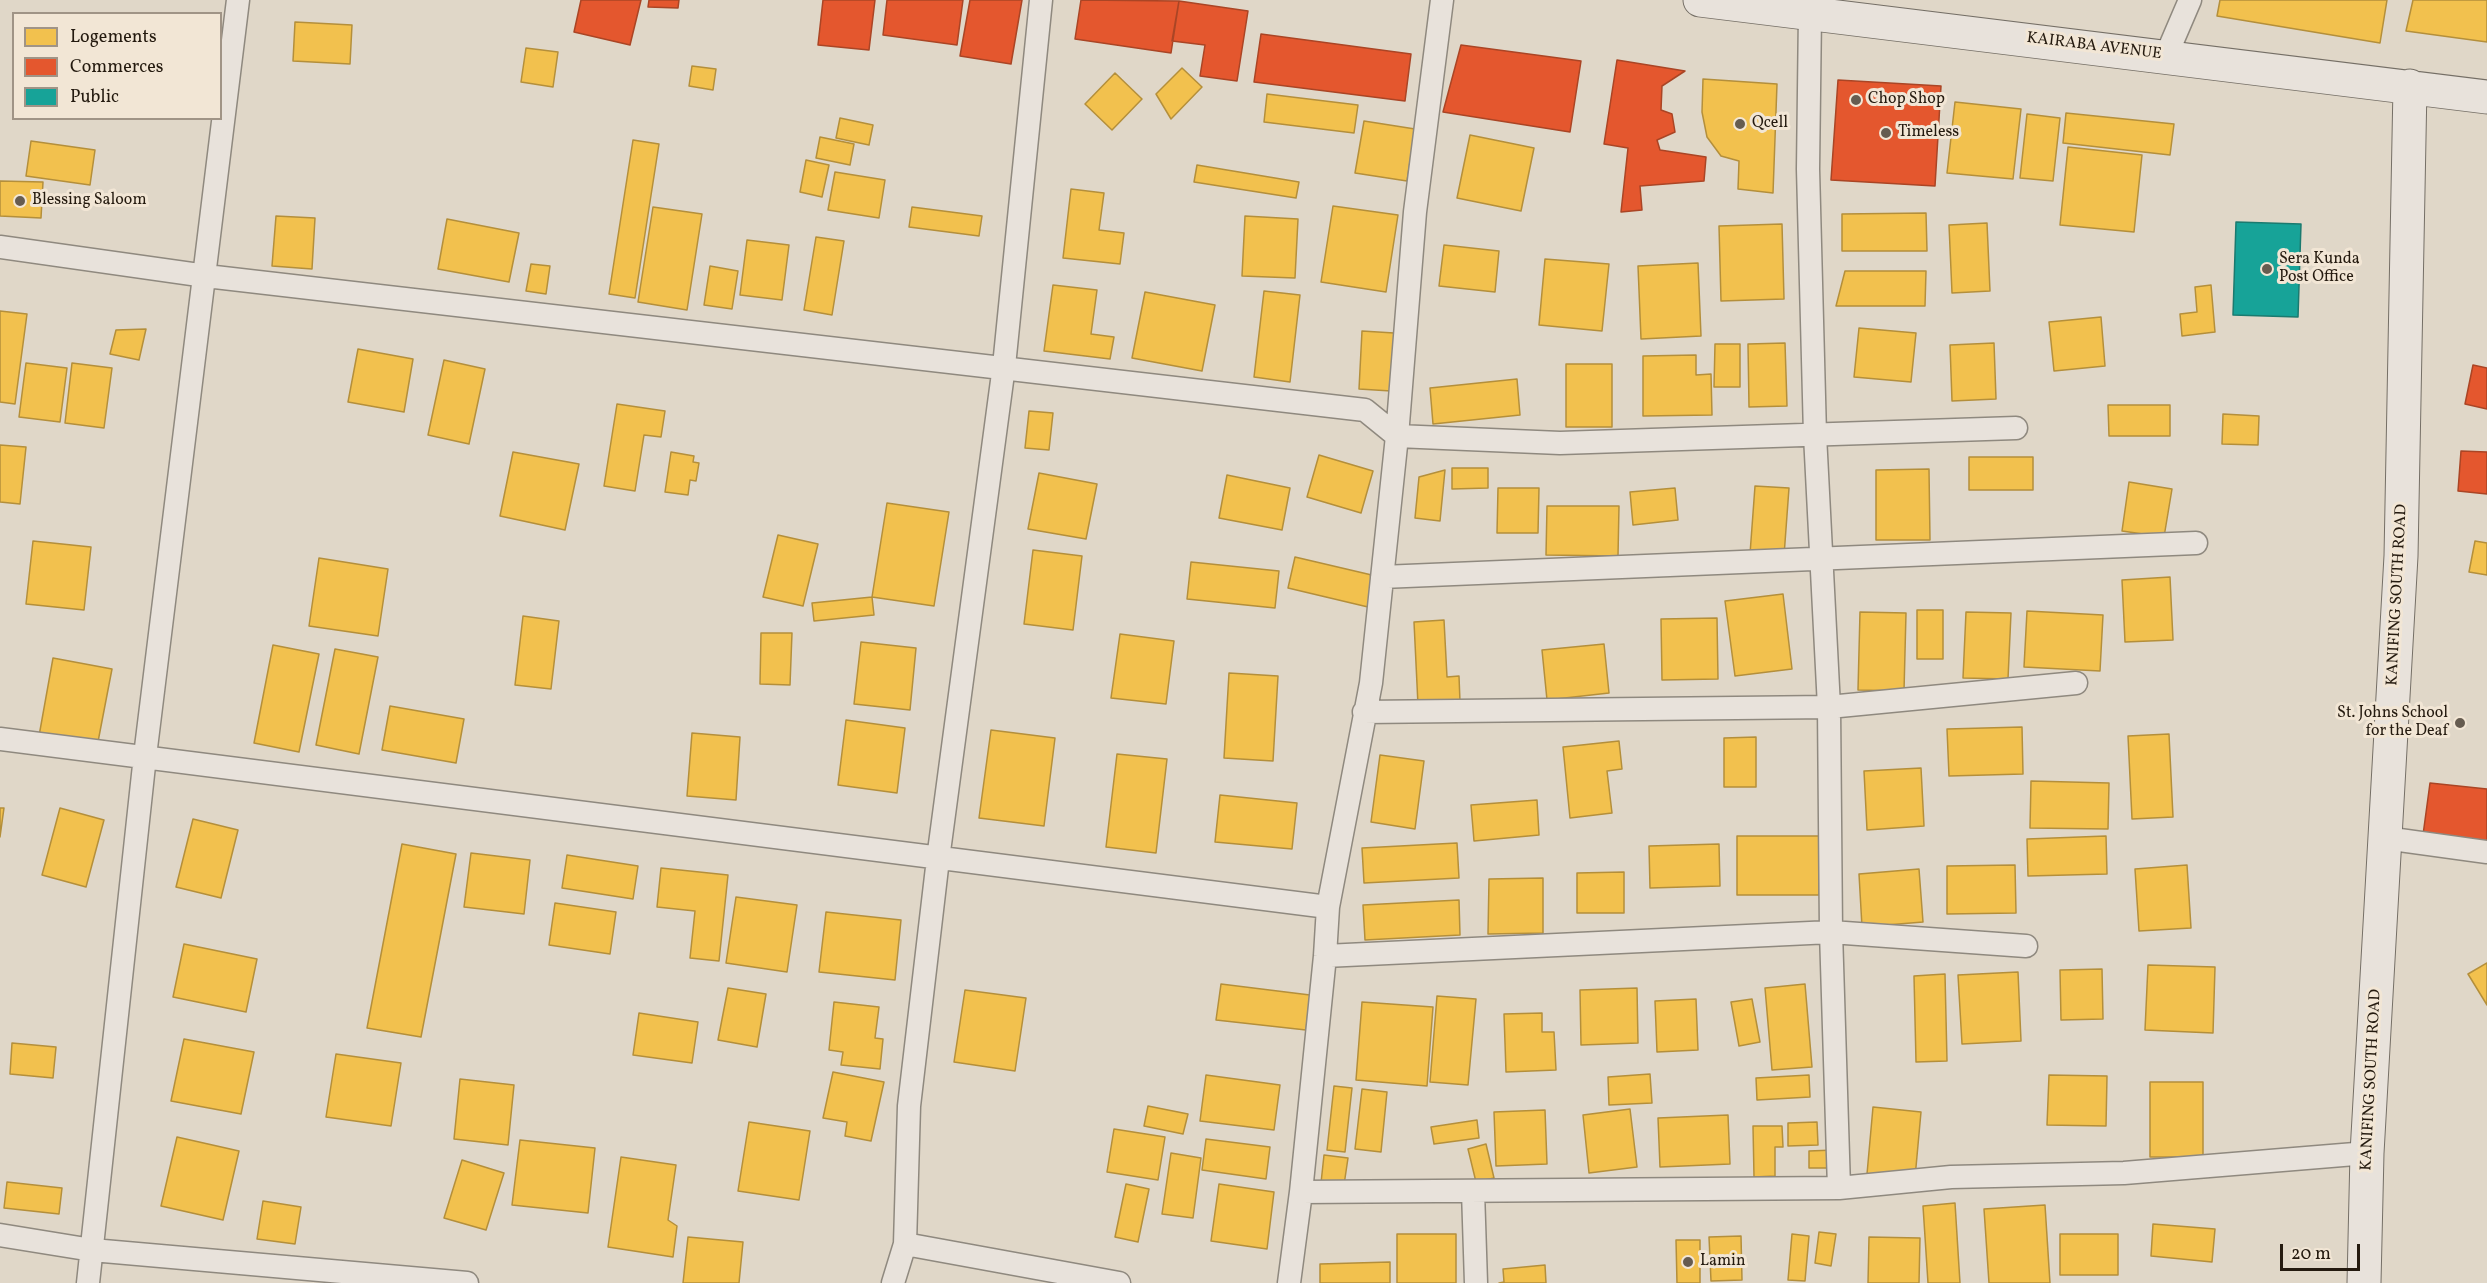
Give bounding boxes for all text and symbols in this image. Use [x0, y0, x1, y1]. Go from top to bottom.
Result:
legend [12, 12, 222, 120]
text: Logements [70, 25, 157, 50]
street label: KAIRABA AVENUE [2025, 29, 2163, 65]
text: Commerces [70, 55, 164, 80]
text: Public [70, 85, 119, 110]
place label: Chop Shop [1868, 90, 1945, 110]
marker: Chop Shop [1849, 93, 1863, 107]
place label: Qcell [1752, 114, 1788, 134]
marker: Qcell [1733, 117, 1747, 131]
place label: Timeless [1898, 123, 1959, 143]
marker: Timeless [1879, 126, 1893, 140]
place label: Blessing Saloom [32, 191, 147, 211]
marker: Blessing Saloom [13, 194, 27, 208]
place label: Sera Kunda Post Office [2279, 250, 2360, 288]
marker: Sera Kunda Post Office [2260, 262, 2274, 276]
street label: KANIFING SOUTH ROAD [2384, 504, 2412, 686]
place label: St. Johns School for the Deaf [2337, 704, 2448, 742]
marker: St. Johns School for the Deaf [2453, 716, 2467, 730]
street label: KANIFING SOUTH ROAD [2358, 989, 2386, 1171]
scale bar [2283, 1232, 2362, 1270]
text: 20 m [2291, 1242, 2331, 1267]
place label: Lamin [1700, 1252, 1745, 1272]
marker: Lamin [1681, 1255, 1695, 1269]

